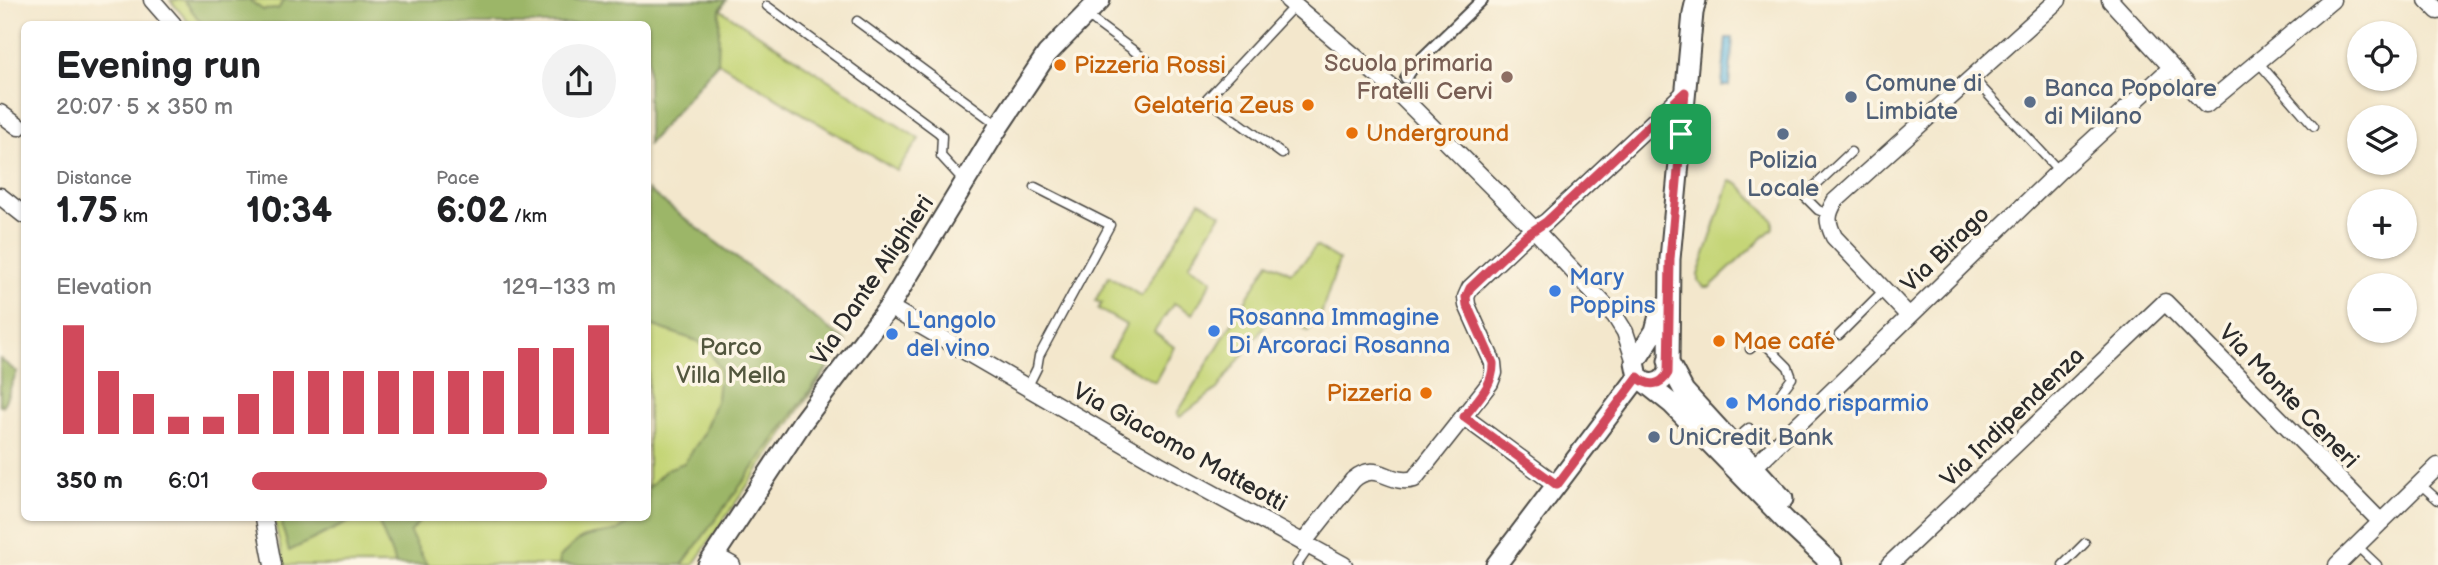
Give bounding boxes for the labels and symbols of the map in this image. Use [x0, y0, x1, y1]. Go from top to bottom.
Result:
place label: Scuola primaria Fratelli Cervi [1324, 49, 1493, 106]
place label: Pizzeria Rossi [1074, 51, 1226, 80]
marker: Pizzeria Rossi [1052, 57, 1068, 73]
marker: Scuola primaria Fratelli Cervi [1499, 69, 1515, 85]
place label: Comune di Limbiate [1865, 69, 1982, 126]
place label: Banca Popolare di Milano [2044, 74, 2217, 131]
marker: Comune di Limbiate [1843, 89, 1859, 105]
place label: Gelateria Zeus [1134, 91, 1294, 120]
marker: Banca Popolare di Milano [2022, 94, 2038, 110]
marker: Gelateria Zeus [1300, 97, 1316, 113]
pin [1651, 104, 1711, 164]
place label: Underground [1366, 119, 1509, 148]
marker: Underground [1344, 125, 1360, 141]
marker: Polizia Locale [1775, 126, 1791, 142]
place label: Polizia Locale [1747, 146, 1819, 203]
street label: Via Dante Alighieri [805, 190, 940, 371]
street label: Via Birago [1895, 200, 1996, 299]
place label: Mary Poppins [1569, 263, 1656, 320]
marker: Mary Poppins [1547, 283, 1563, 299]
place label: Rosanna Immagine Di Arcoraci Rosanna [1228, 303, 1450, 360]
place label: L'angolo del vino [906, 306, 996, 363]
street label: Via Monte Ceneri [2213, 318, 2365, 474]
marker: Rosanna Immagine Di Arcoraci Rosanna [1206, 323, 1222, 339]
marker: L'angolo del vino [884, 326, 900, 342]
place label: Mae café [1733, 327, 1835, 356]
park label: Parco Villa Mella [676, 333, 786, 390]
marker: Mae café [1711, 333, 1727, 349]
street label: Via Indipendenza [1934, 341, 2090, 493]
street label: Via Giacomo Matteotti [1068, 377, 1292, 518]
place label: Pizzeria [1327, 379, 1412, 408]
marker: Pizzeria [1418, 385, 1434, 401]
place label: Mondo risparmio [1746, 389, 1929, 418]
marker: Mondo risparmio [1724, 395, 1740, 411]
place label: UniCredit Bank [1668, 423, 1833, 452]
marker: UniCredit Bank [1646, 429, 1662, 445]

